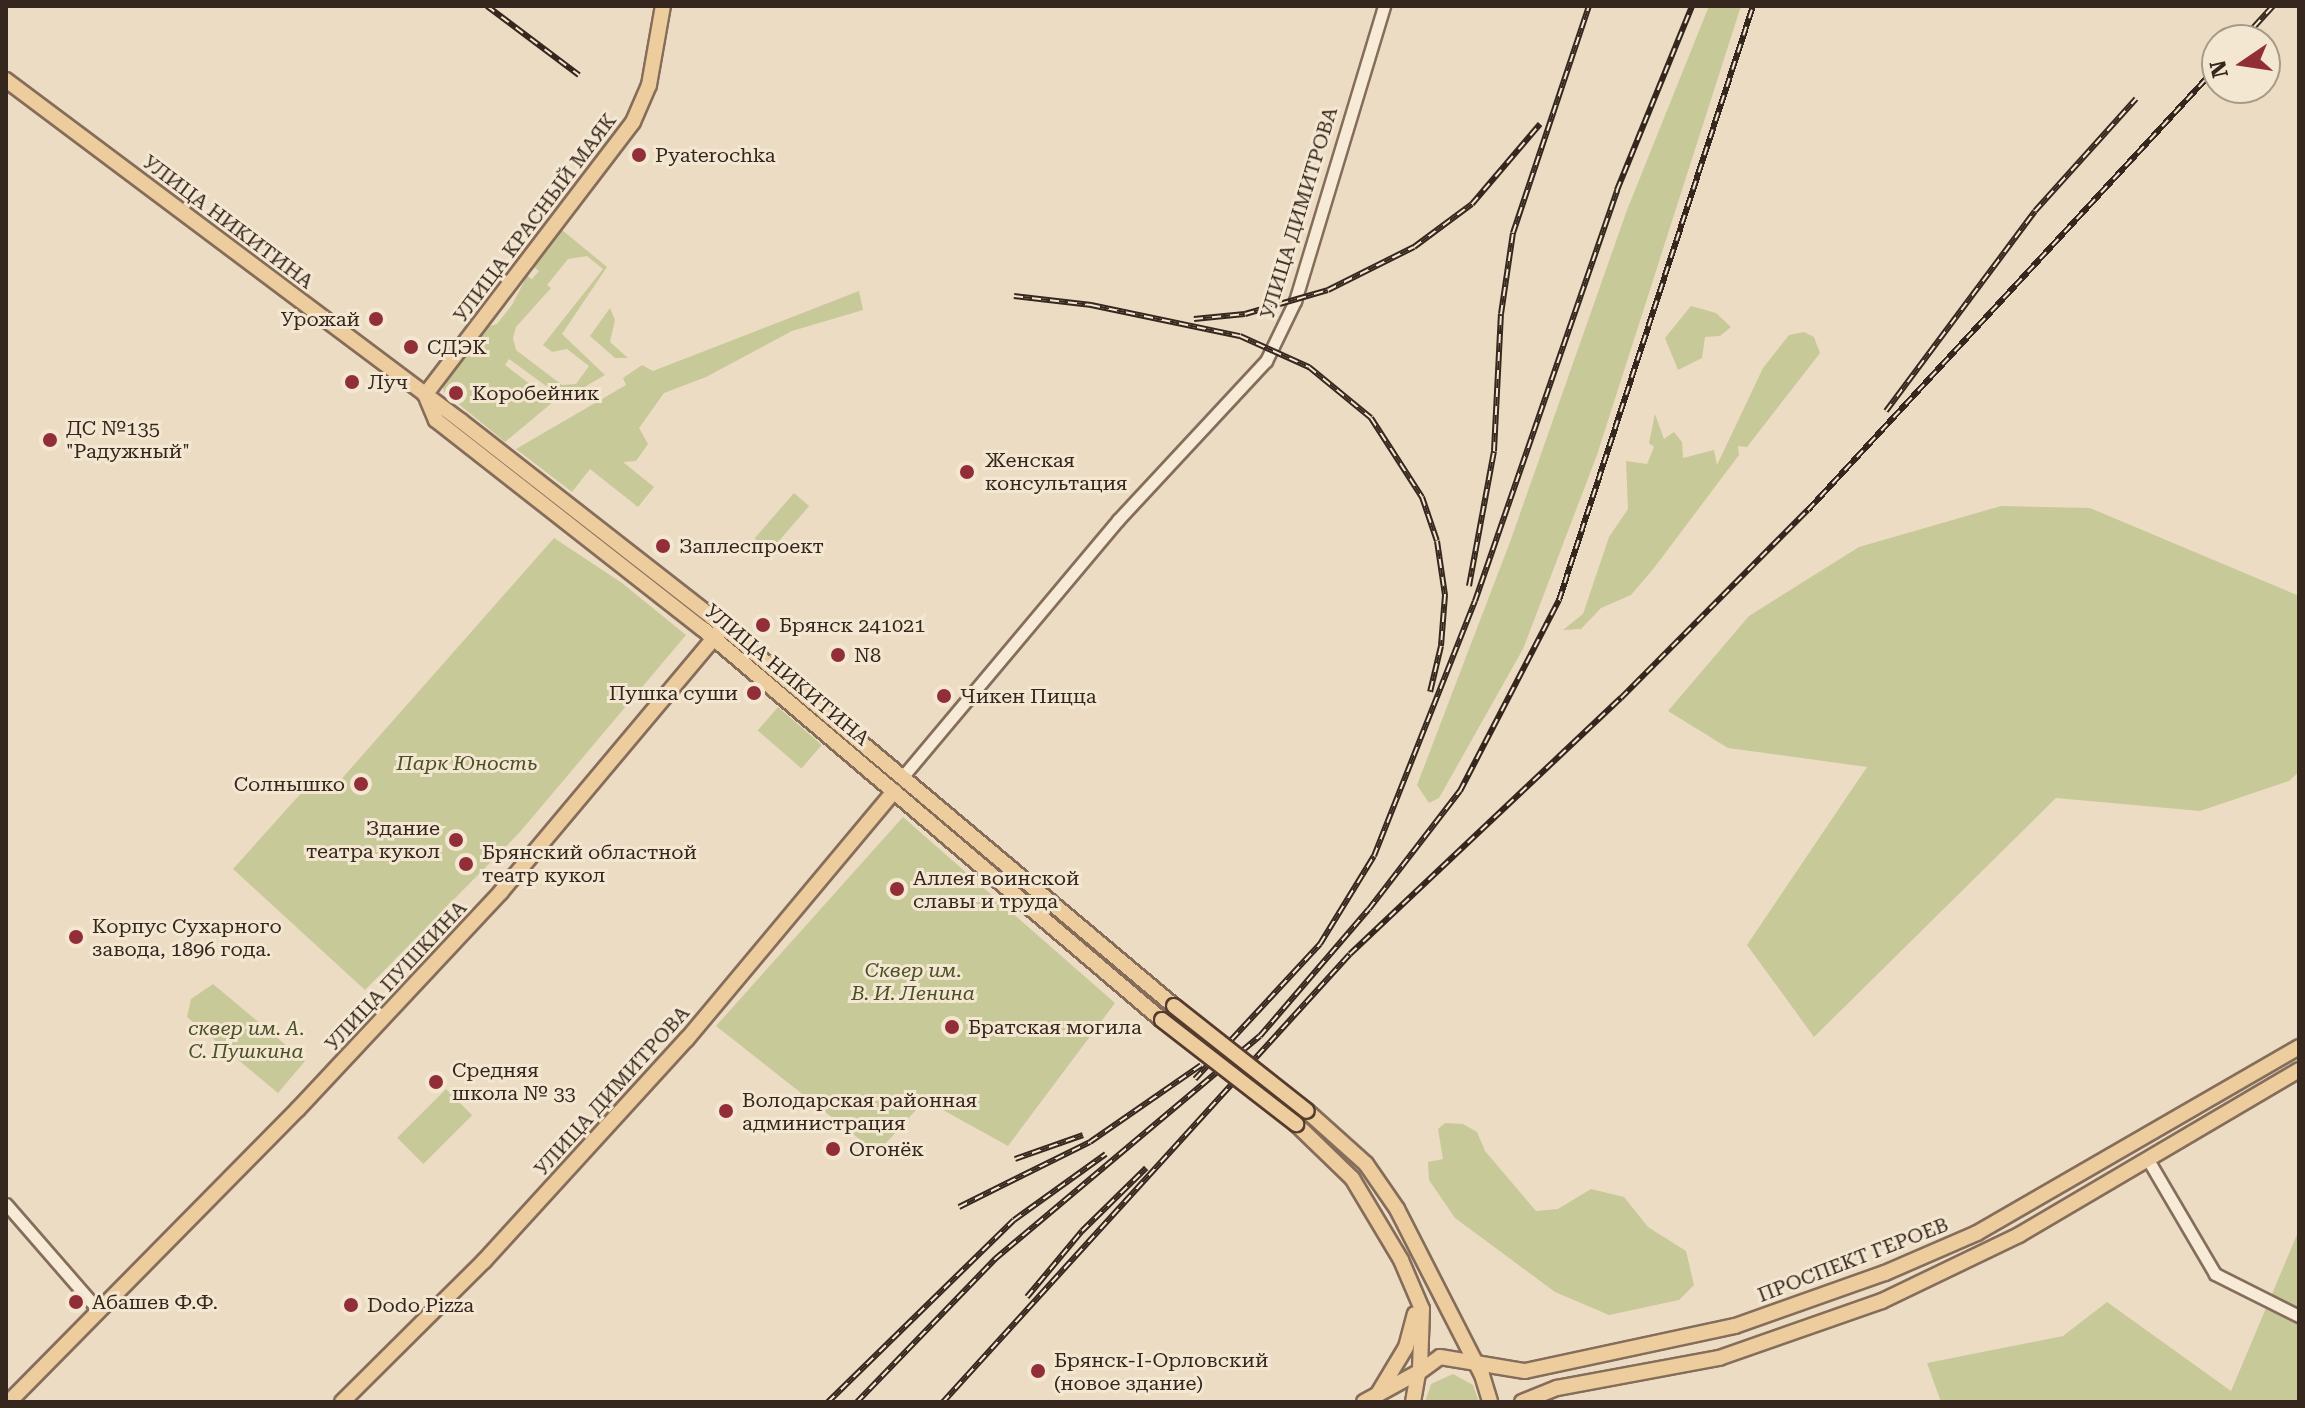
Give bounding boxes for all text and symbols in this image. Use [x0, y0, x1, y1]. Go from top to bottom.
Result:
north arrow [2201, 24, 2281, 104]
text: N [2205, 58, 2233, 80]
street label: УЛИЦА ДИМИТРОВА [1255, 104, 1343, 322]
street label: УЛИЦА КРАСНЫЙ МАЯК [449, 109, 621, 327]
place label: Pyaterochka [655, 143, 776, 167]
marker: Pyaterochka [630, 146, 648, 164]
street label: УЛИЦА НИКИТИНА [138, 150, 318, 294]
place label: Урожай [281, 307, 360, 331]
marker: Урожай [367, 310, 385, 328]
place label: СДЭК [427, 335, 487, 359]
marker: СДЭК [402, 338, 420, 356]
place label: Луч [368, 370, 408, 394]
marker: Луч [343, 373, 361, 391]
place label: Коробейник [472, 381, 600, 405]
marker: Коробейник [447, 384, 465, 402]
place label: ДС №135 "Радужный" [66, 416, 190, 463]
marker: ДС №135 "Радужный" [41, 431, 59, 449]
place label: Женская консультация [985, 448, 1127, 495]
marker: Женская консультация [956, 461, 978, 483]
place label: Заплеспроект [679, 534, 824, 558]
marker: Заплеспроект [654, 537, 672, 555]
street label: УЛИЦА НИКИТИНА [700, 599, 874, 751]
place label: Брянск 241021 [779, 613, 925, 637]
marker: Брянск 241021 [754, 616, 772, 634]
place label: N8 [854, 643, 881, 667]
marker: N8 [829, 646, 847, 664]
place label: Пушка суши [609, 681, 738, 705]
marker: Пушка суши [745, 684, 763, 702]
place label: Чикен Пицца [960, 684, 1097, 708]
marker: Чикен Пицца [935, 687, 953, 705]
park label: Парк Юность [396, 751, 538, 775]
place label: Солнышко [234, 772, 345, 796]
marker: Солнышко [352, 775, 370, 793]
place label: Здание театра кукол [306, 816, 440, 863]
marker: Здание театра кукол [447, 831, 465, 849]
place label: Брянский областной театр кукол [482, 840, 697, 887]
marker: Брянский областной театр кукол [457, 855, 475, 873]
place label: Аллея воинской славы и труда [913, 866, 1079, 913]
marker: Аллея воинской славы и труда [888, 880, 906, 898]
street label: УЛИЦА ПУШКИНА [320, 896, 472, 1056]
place label: Корпус Сухарного завода, 1896 года. [92, 914, 282, 961]
marker: Корпус Сухарного завода, 1896 года. [67, 928, 85, 946]
park label: Сквер им. В. И. Ленина [851, 959, 975, 1006]
street label: УЛИЦА ДИМИТРОВА [530, 1001, 694, 1181]
place label: Братская могила [968, 1015, 1142, 1039]
park label: сквер им. А. С. Пушкина [188, 1016, 304, 1063]
marker: Братская могила [943, 1018, 961, 1036]
place label: Средняя школа № 33 [452, 1058, 576, 1105]
marker: Средняя школа № 33 [427, 1073, 445, 1091]
place label: Володарская районная администрация [742, 1088, 977, 1135]
marker: Володарская районная администрация [717, 1102, 735, 1120]
place label: Огонёк [849, 1137, 924, 1161]
marker: Огонёк [824, 1140, 842, 1158]
street label: ПРОСПЕКТ ГЕРОЕВ [1754, 1213, 1952, 1307]
place label: Абашев Ф.Ф. [92, 1290, 218, 1314]
marker: Абашев Ф.Ф. [67, 1293, 85, 1311]
place label: Dodo Pizza [367, 1293, 474, 1317]
marker: Dodo Pizza [342, 1296, 360, 1314]
place label: Брянск-I-Орловский (новое здание) [1054, 1348, 1268, 1395]
marker: Брянск-I-Орловский (новое здание) [1029, 1362, 1047, 1380]

